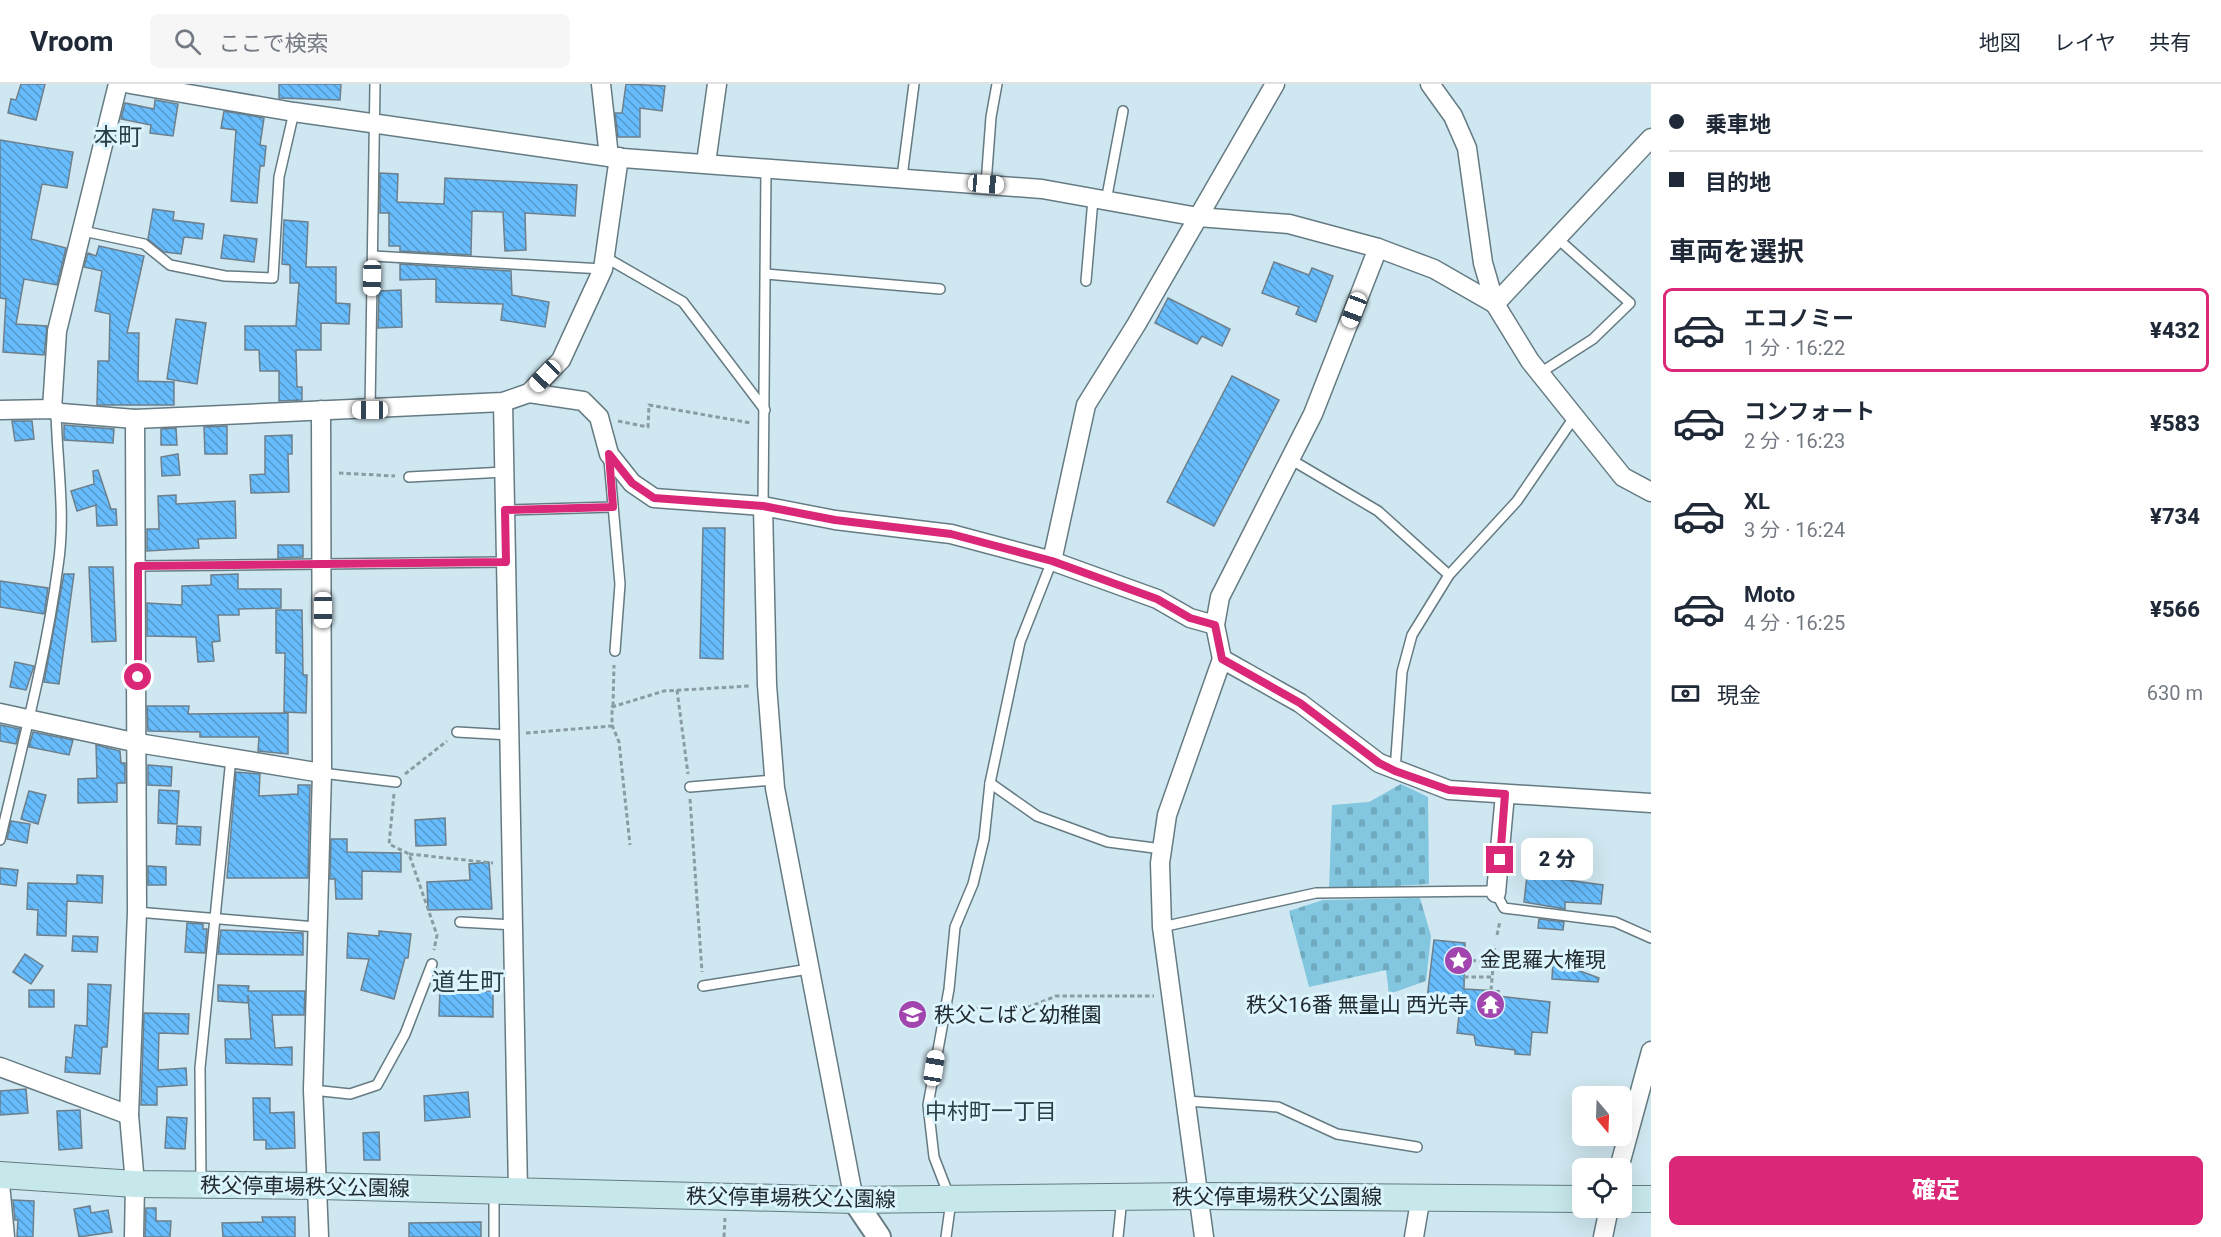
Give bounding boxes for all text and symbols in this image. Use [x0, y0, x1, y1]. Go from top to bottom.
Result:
search box [150, 14, 570, 68]
text: Vroom [30, 25, 114, 58]
icon: search [171, 25, 204, 58]
text: ここで検索 [219, 31, 329, 56]
text: 地図 [1979, 31, 2021, 55]
text: レイヤ [2054, 31, 2116, 55]
text: 共有 [2149, 31, 2191, 55]
text: 乗車地 [1705, 112, 1771, 137]
district label: 本町 [94, 123, 142, 151]
text: 目的地 [1705, 170, 1771, 195]
car [967, 173, 1005, 195]
text: 車両を選択 [1669, 236, 1804, 268]
car [363, 260, 381, 296]
car [1339, 290, 1369, 330]
icon: car [1672, 303, 1726, 357]
text: エコノミー [1744, 306, 1854, 331]
text: ¥432 [2150, 318, 2200, 343]
text: 1 分 · 16:22 [1744, 336, 1845, 360]
car [526, 357, 564, 395]
icon: car [1672, 396, 1726, 450]
text: コンフォート [1744, 399, 1875, 424]
car [352, 401, 388, 419]
text: ¥583 [2150, 411, 2200, 436]
text: 2 分 · 16:23 [1744, 429, 1845, 453]
icon: car [1672, 489, 1726, 543]
text: XL [1744, 489, 1770, 514]
text: ¥734 [2150, 504, 2200, 529]
text: 3 分 · 16:24 [1744, 518, 1845, 542]
icon: car [1672, 582, 1726, 636]
text: Moto [1744, 582, 1795, 607]
car [314, 592, 332, 628]
text: ¥566 [2150, 597, 2200, 622]
text: 4 分 · 16:25 [1744, 611, 1845, 635]
route start [124, 663, 151, 690]
icon: cash [1669, 677, 1702, 710]
text: 630 m [2147, 681, 2203, 705]
text: 現金 [1717, 683, 1761, 708]
callout: 2 分 [1521, 839, 1593, 881]
route end [1486, 846, 1513, 873]
text: 2 分 [1539, 847, 1575, 871]
place icon: 金毘羅大権現 [1443, 944, 1475, 976]
place label: 金毘羅大権現 [1480, 948, 1606, 972]
district label: 道生町 [432, 968, 504, 996]
temple icon: 秩父16番 無量山 西光寺 [1474, 989, 1506, 1021]
place label: 秩父16番 無量山 西光寺 [1246, 993, 1469, 1017]
school or university icon: 秩父こばと幼稚園 [897, 999, 929, 1031]
place label: 秩父こばと幼稚園 [934, 1003, 1102, 1027]
car [922, 1049, 946, 1087]
north arrow [1572, 1086, 1632, 1146]
map controls [1572, 1086, 1632, 1218]
district label: 中村町一丁目 [925, 1099, 1057, 1124]
button: 確定 [1669, 1156, 2203, 1225]
button: locate [1572, 1158, 1632, 1218]
street label: 秩父停車場秩父公園線 [200, 1173, 410, 1201]
street label: 秩父停車場秩父公園線 [686, 1184, 896, 1212]
street label: 秩父停車場秩父公園線 [1172, 1185, 1382, 1209]

